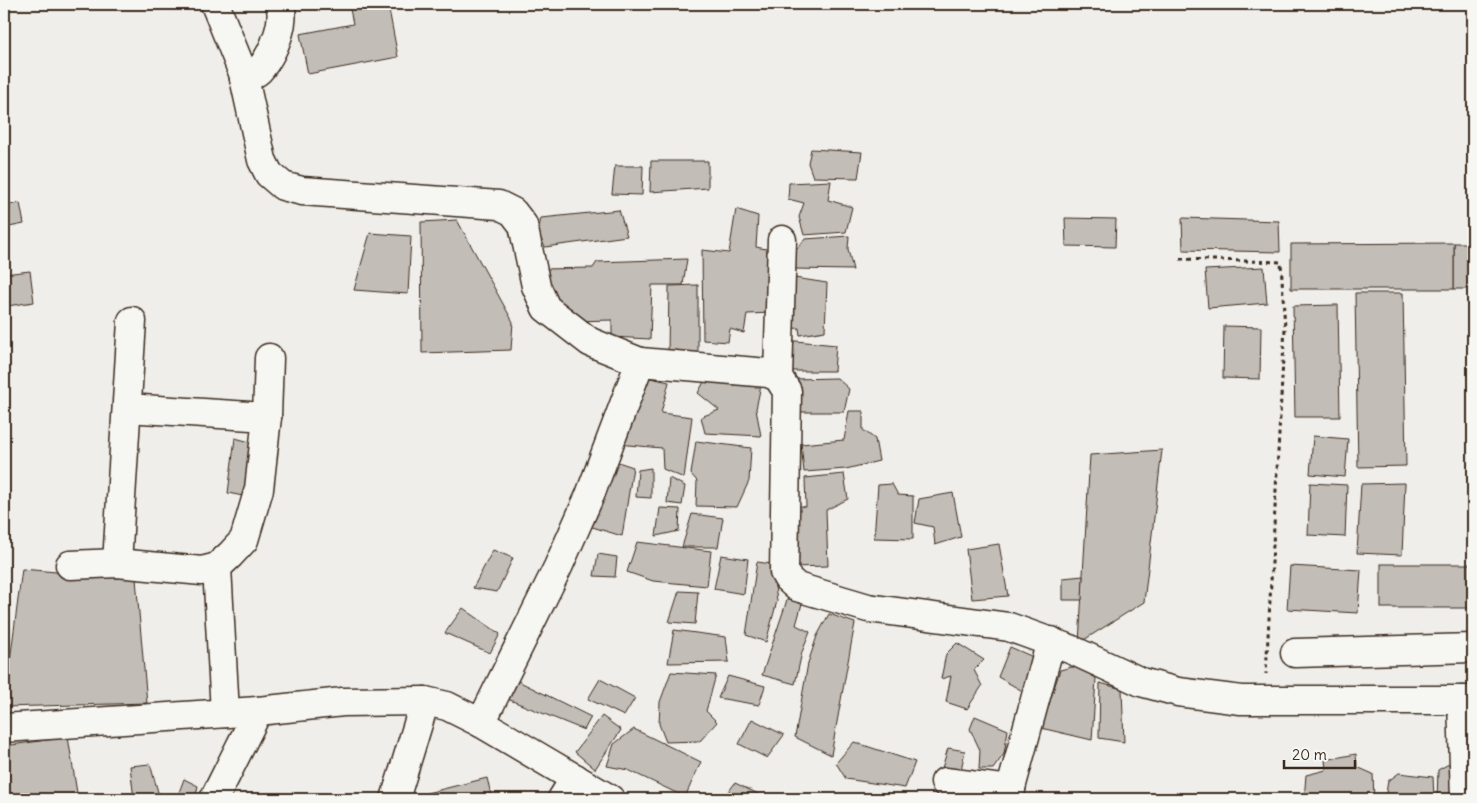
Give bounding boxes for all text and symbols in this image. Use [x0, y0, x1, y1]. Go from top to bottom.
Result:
scale bar [1284, 738, 1356, 770]
text: 20 m [1292, 745, 1327, 764]

